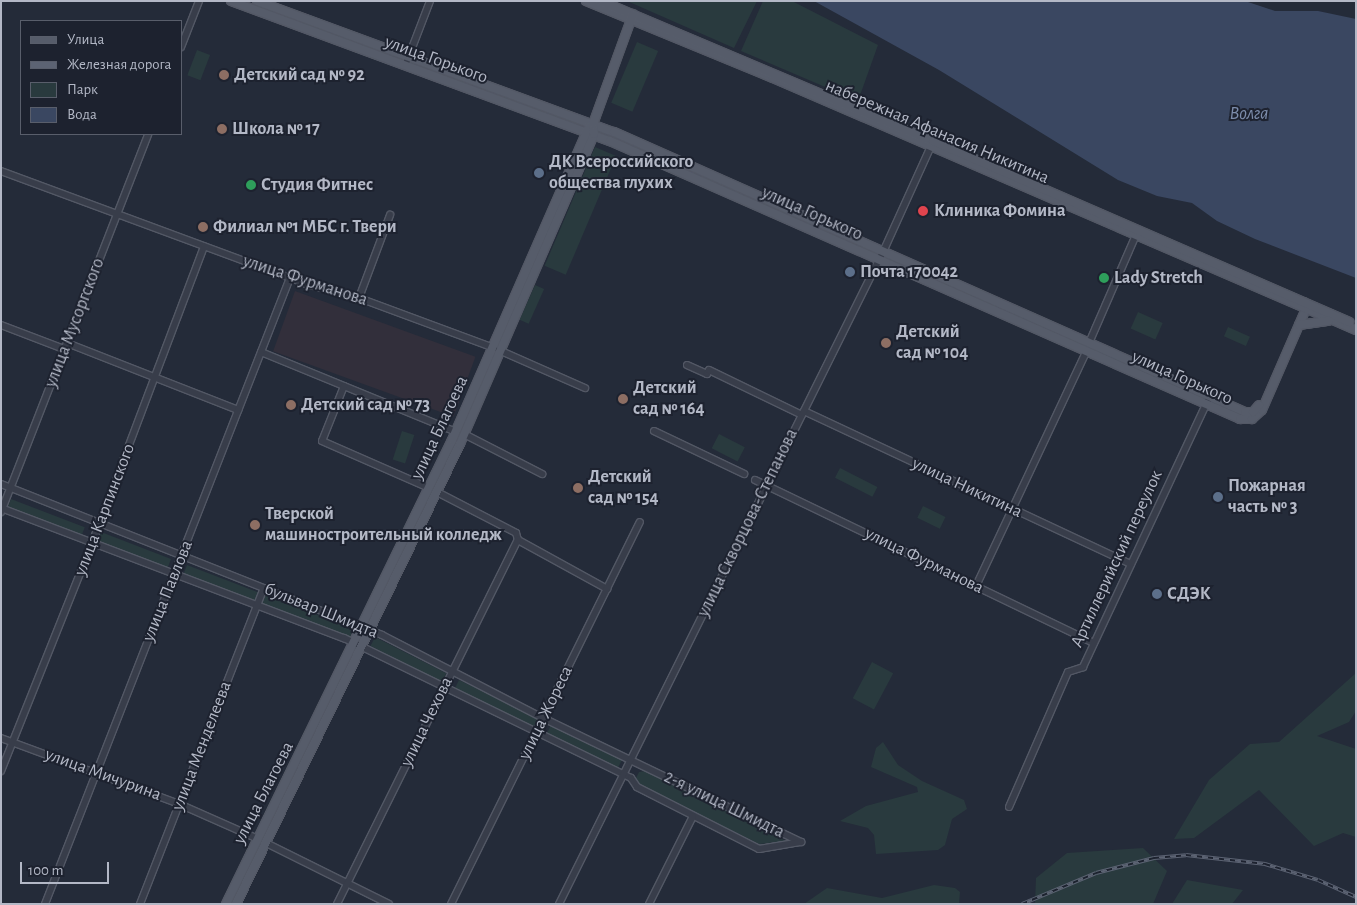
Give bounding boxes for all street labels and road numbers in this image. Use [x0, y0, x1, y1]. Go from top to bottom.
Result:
street label: улица Горького [382, 31, 490, 89]
street label: набережная Афанасия Никитина [822, 75, 1052, 189]
street label: улица Горького [758, 182, 866, 246]
street label: улица Фурманова [240, 251, 370, 311]
street label: улица Мусоргского [40, 255, 110, 391]
street label: улица Горького [1128, 346, 1236, 410]
street label: улица Благоева [407, 373, 473, 483]
street label: улица Скворцова-Степанова [693, 425, 803, 621]
street label: улица Карпинского [70, 441, 140, 579]
street label: улица Никитина [908, 453, 1026, 523]
street label: Артиллерийский переулок [1066, 467, 1168, 651]
street label: улица Фурманова [861, 523, 987, 599]
street label: улица Павлова [138, 537, 198, 645]
street label: бульвар Шмидта [261, 578, 381, 644]
street label: улица Жореса [514, 663, 578, 763]
street label: улица Чехова [396, 674, 458, 770]
street label: улица Менделеева [167, 678, 237, 814]
street label: улица Благоева [229, 738, 299, 848]
street label: улица Мичурина [42, 744, 164, 806]
street label: 2-я улица Шмидта [660, 767, 788, 843]

